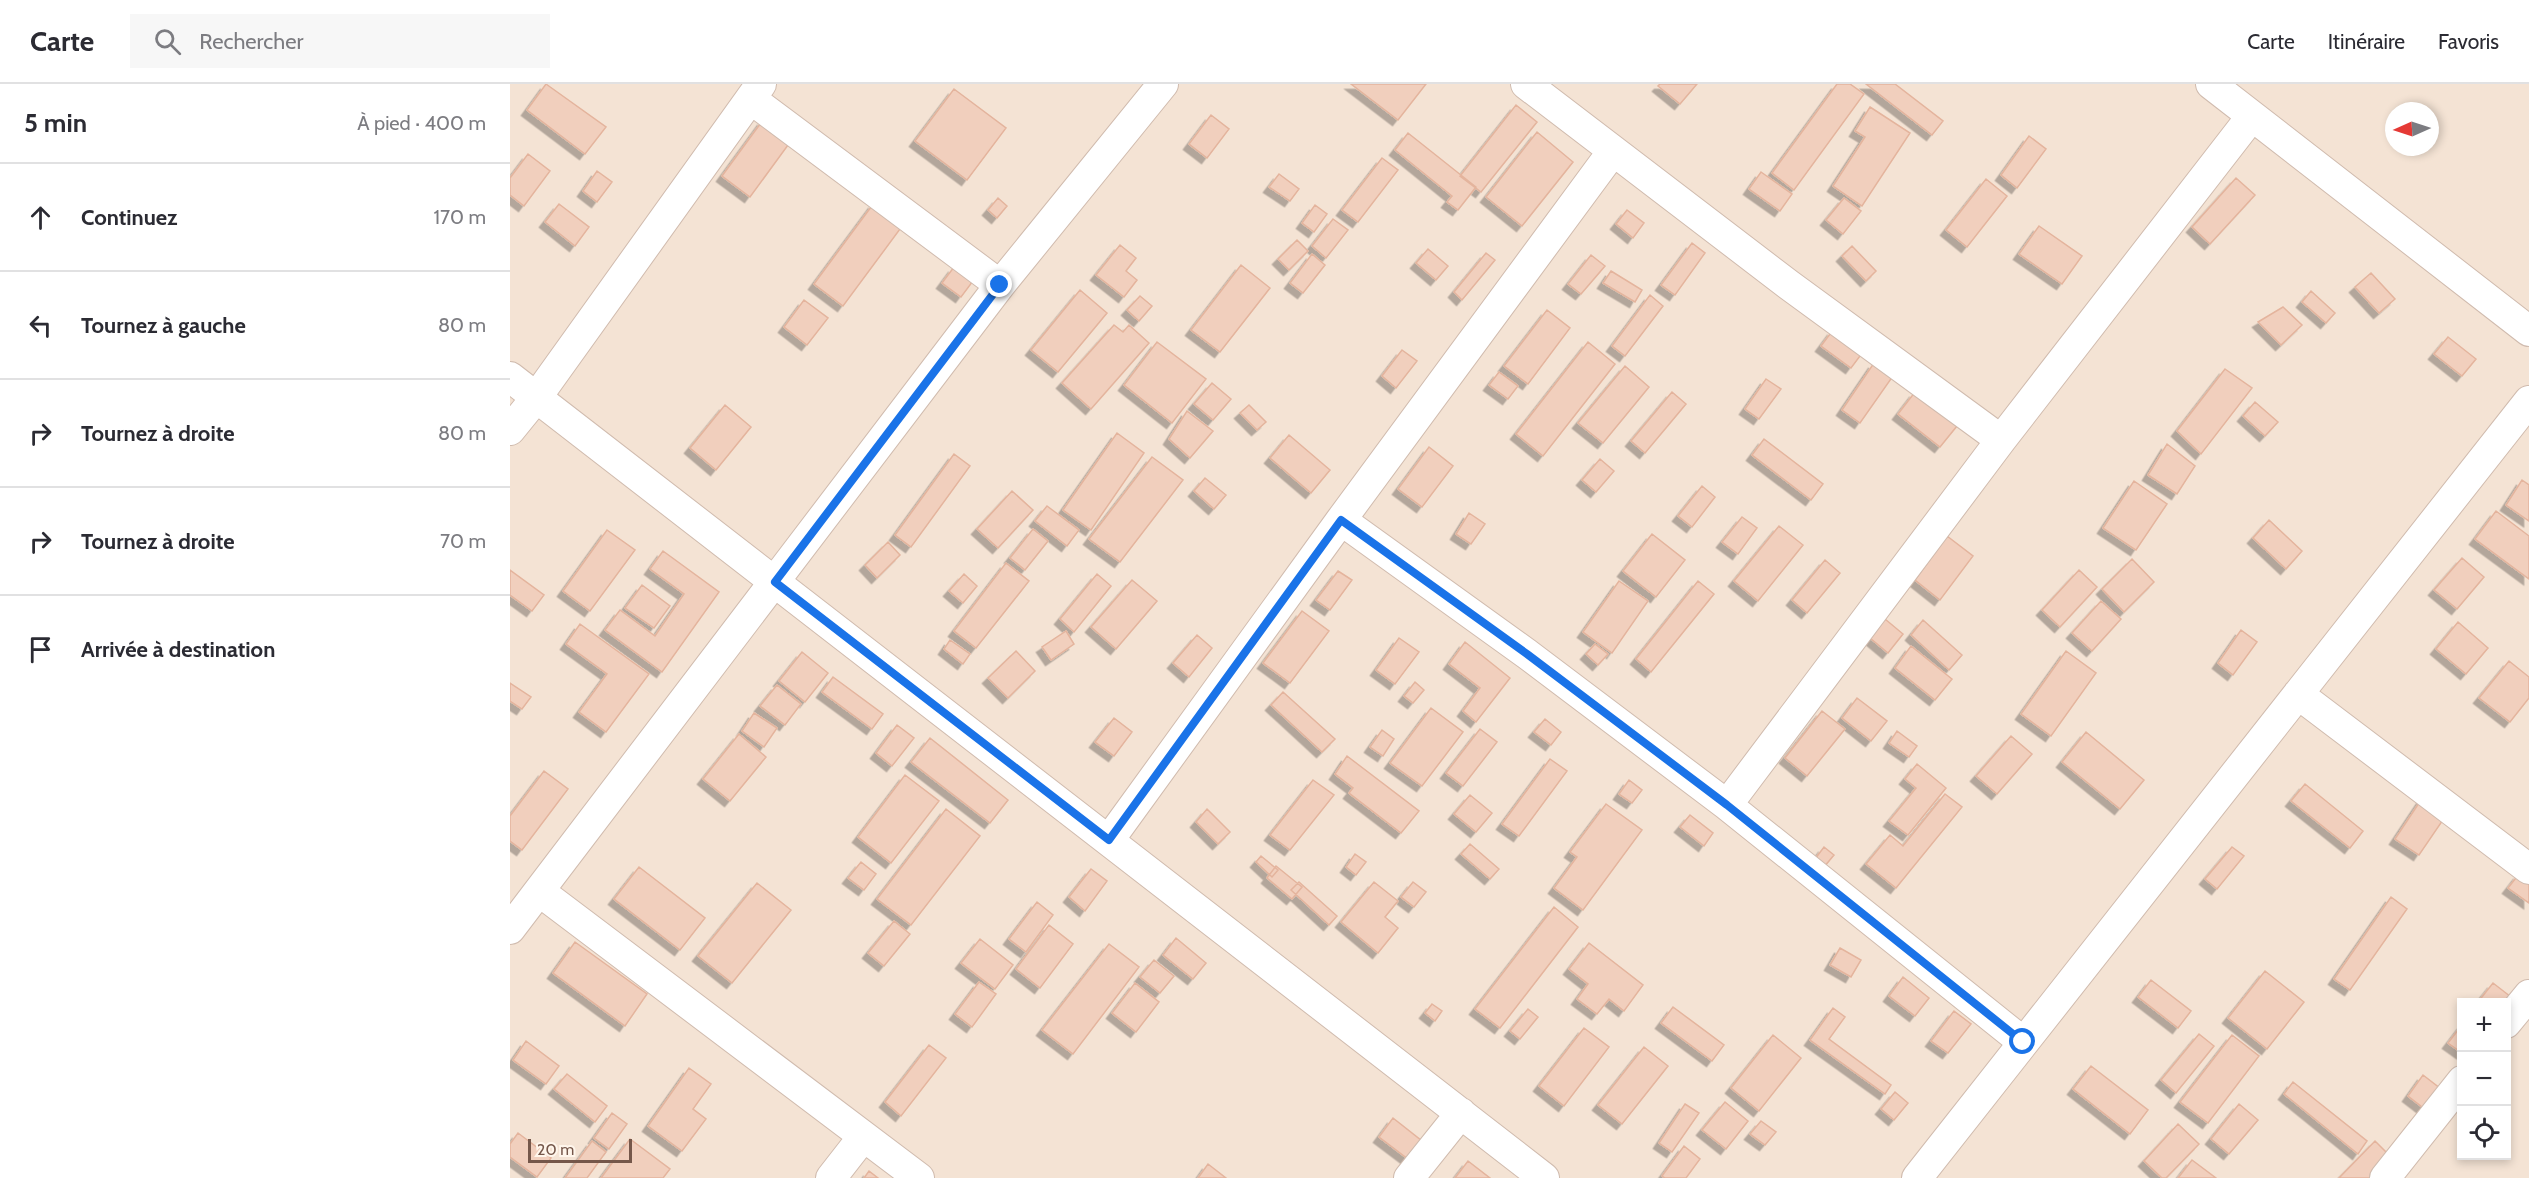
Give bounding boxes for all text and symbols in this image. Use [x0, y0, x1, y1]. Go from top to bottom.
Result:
search box [130, 14, 550, 68]
text: Carte [30, 24, 94, 58]
icon: search [151, 25, 184, 58]
text: Rechercher [199, 28, 303, 55]
text: Carte [2247, 29, 2295, 54]
text: Itinéraire [2328, 29, 2405, 54]
text: Favoris [2438, 29, 2499, 54]
north arrow [2385, 102, 2439, 156]
text: 5 min [24, 107, 87, 139]
text: À pied · 400 m [357, 111, 486, 135]
icon: ahead [24, 201, 57, 234]
text: Continuez [81, 204, 178, 231]
text: 170 m [434, 205, 486, 229]
route end [986, 271, 1012, 297]
icon: left [24, 309, 57, 342]
text: Tournez à gauche [81, 312, 246, 339]
text: 80 m [438, 313, 486, 337]
icon: right [24, 417, 57, 450]
text: Tournez à droite [81, 420, 235, 447]
text: 80 m [438, 421, 486, 445]
icon: right [24, 525, 57, 558]
text: Tournez à droite [81, 528, 235, 555]
text: 70 m [440, 529, 486, 553]
icon: arrive [24, 633, 57, 666]
text: Arrivée à destination [81, 636, 275, 663]
map controls [2457, 998, 2511, 1160]
button: + [2457, 998, 2511, 1052]
route start [2009, 1028, 2035, 1054]
button: − [2457, 1052, 2511, 1106]
button: locate [2457, 1106, 2511, 1160]
scale bar [528, 1136, 632, 1164]
text: 20 m [537, 1140, 574, 1159]

